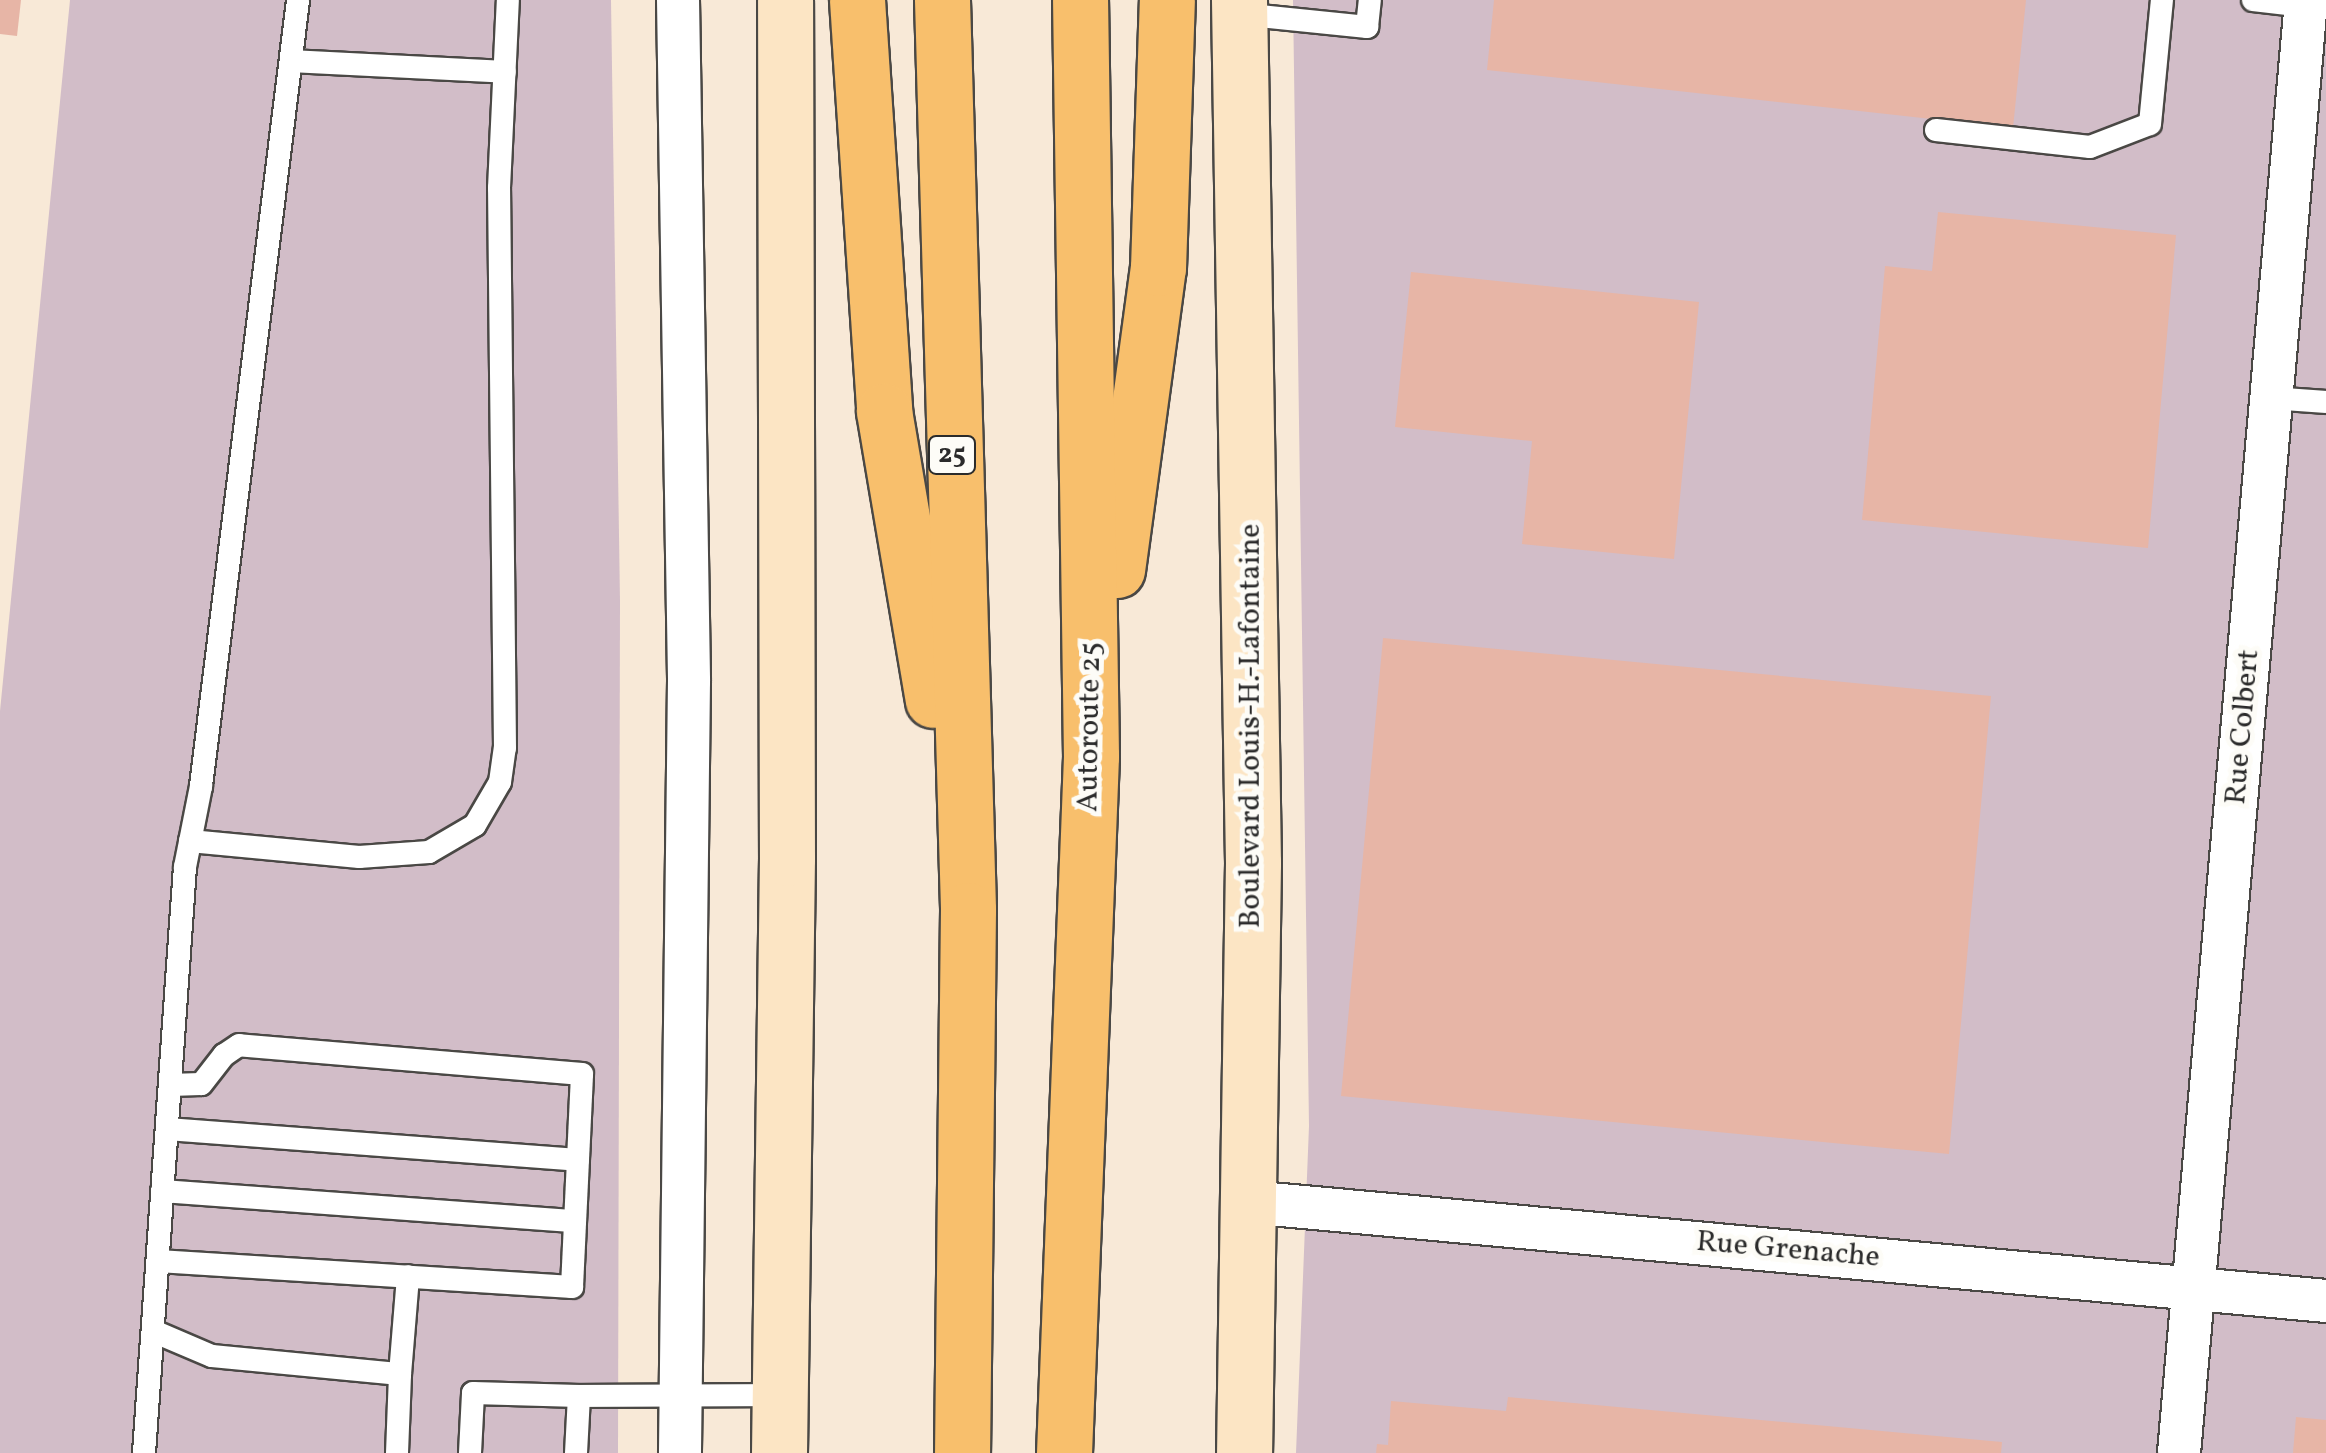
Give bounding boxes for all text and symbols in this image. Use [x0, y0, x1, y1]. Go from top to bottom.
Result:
road number: 25 [927, 432, 977, 478]
street label: Boulevard Louis-H.-Lafontaine [1233, 524, 1269, 928]
street label: Autoroute 25 [1071, 642, 1109, 812]
street label: Rue Colbert [2218, 648, 2268, 806]
street label: Rue Grenache [1695, 1224, 1881, 1276]

